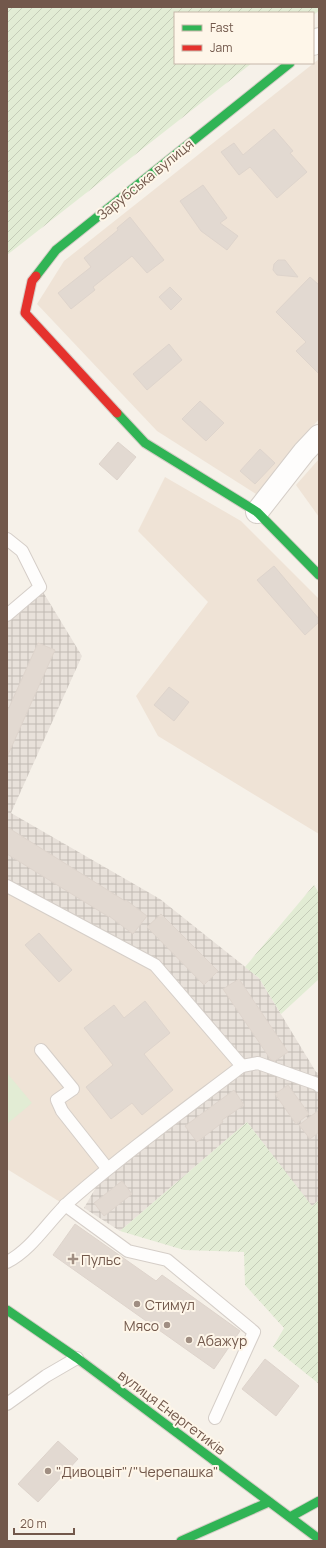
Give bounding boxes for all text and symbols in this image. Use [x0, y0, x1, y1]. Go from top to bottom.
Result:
legend [174, 12, 314, 64]
text: Fast [210, 19, 234, 36]
text: Jam [210, 39, 232, 56]
street label: Зарубська вулиця [93, 134, 197, 224]
place label: Пульс [81, 1250, 121, 1269]
marker: Пульс [68, 1254, 78, 1264]
place label: Стимул [145, 1295, 195, 1314]
marker: Стимул [132, 1299, 142, 1309]
place label: Мясо [124, 1316, 159, 1335]
marker: Мясо [162, 1320, 172, 1330]
place label: Абажур [197, 1331, 247, 1350]
marker: Абажур [184, 1335, 194, 1345]
street label: вулиця Енергетиків [114, 1365, 230, 1459]
place label: "Дивоцвіт"/"Черепашка" [56, 1462, 218, 1481]
marker: "Дивоцвіт"/"Черепашка" [43, 1466, 53, 1476]
scale bar [14, 1510, 74, 1536]
text: 20 m [20, 1515, 47, 1532]

